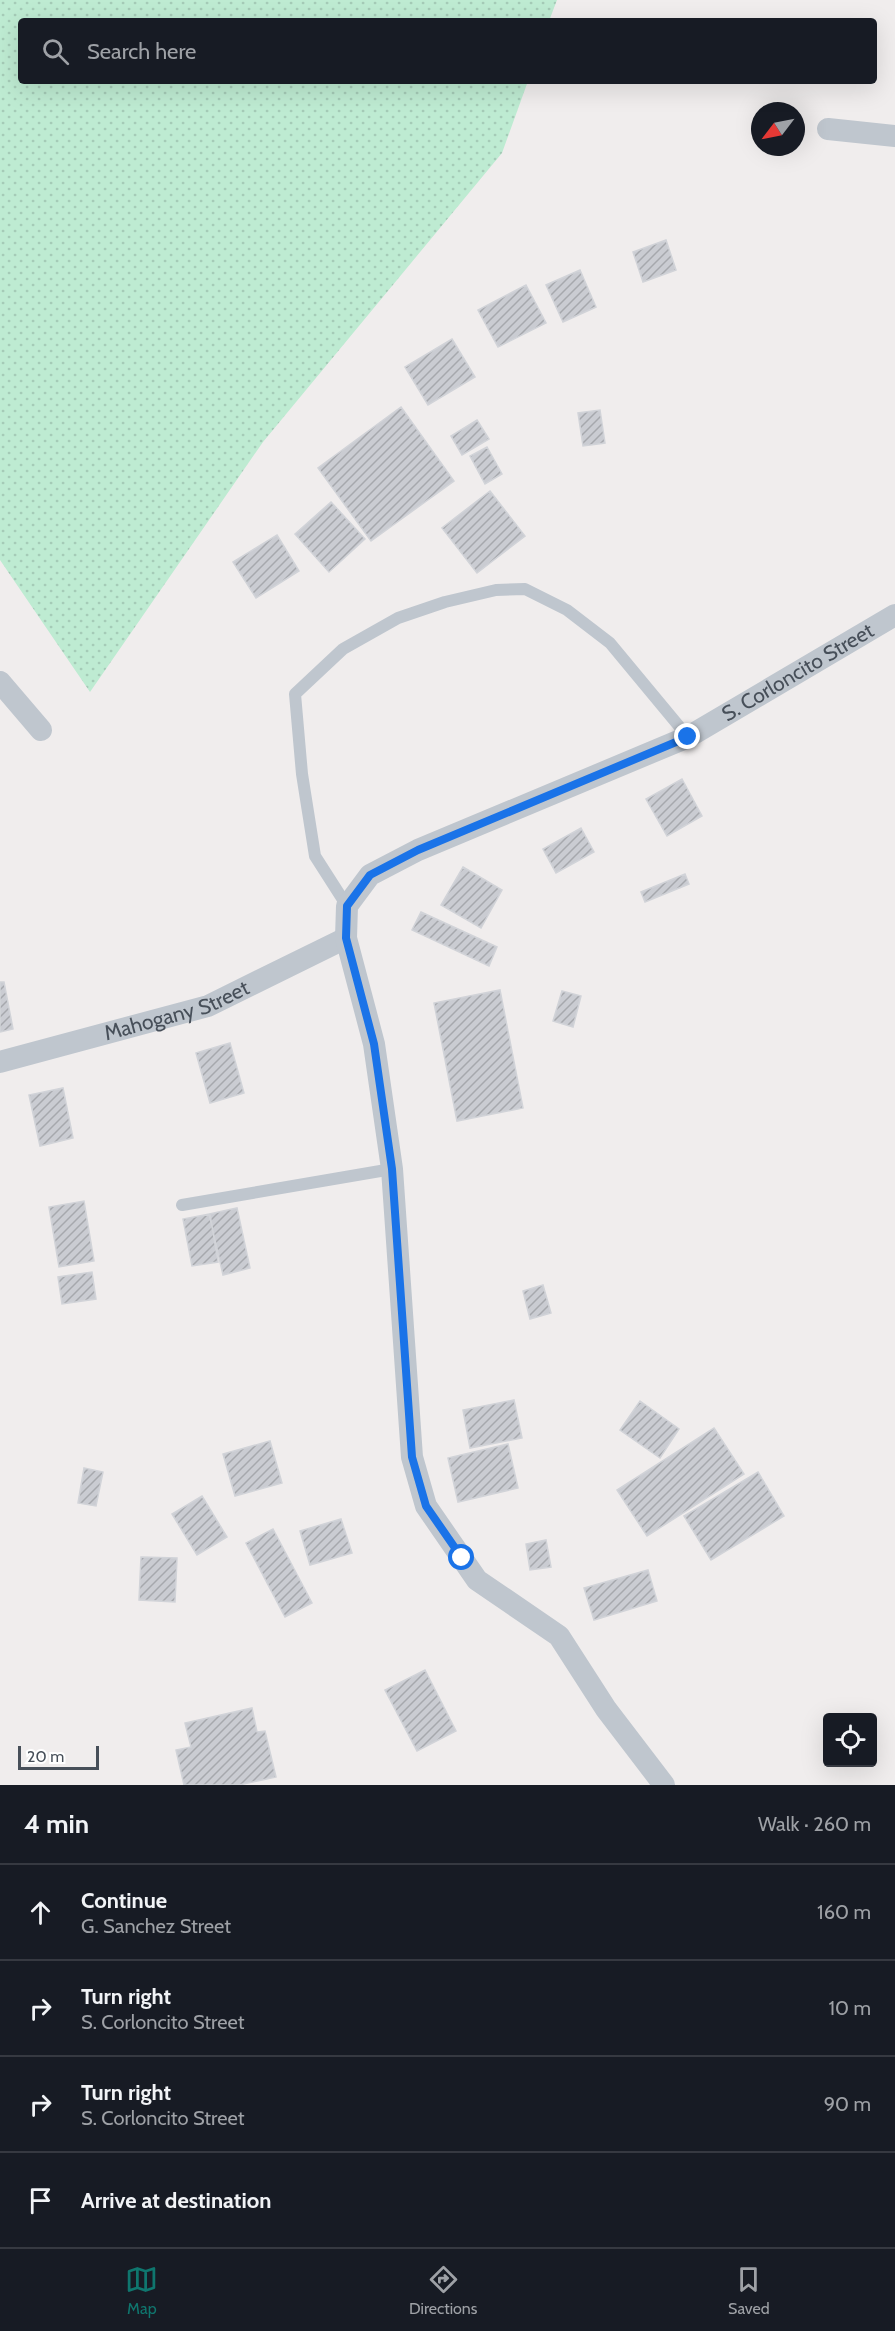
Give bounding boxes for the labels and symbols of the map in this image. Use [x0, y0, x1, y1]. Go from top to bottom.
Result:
north arrow [751, 102, 805, 156]
street label: S. Corloncito Street [717, 618, 878, 726]
route end [674, 723, 700, 749]
street label: Mahogany Street [101, 975, 253, 1045]
route start [448, 1544, 474, 1570]
scale bar [18, 1743, 99, 1770]

